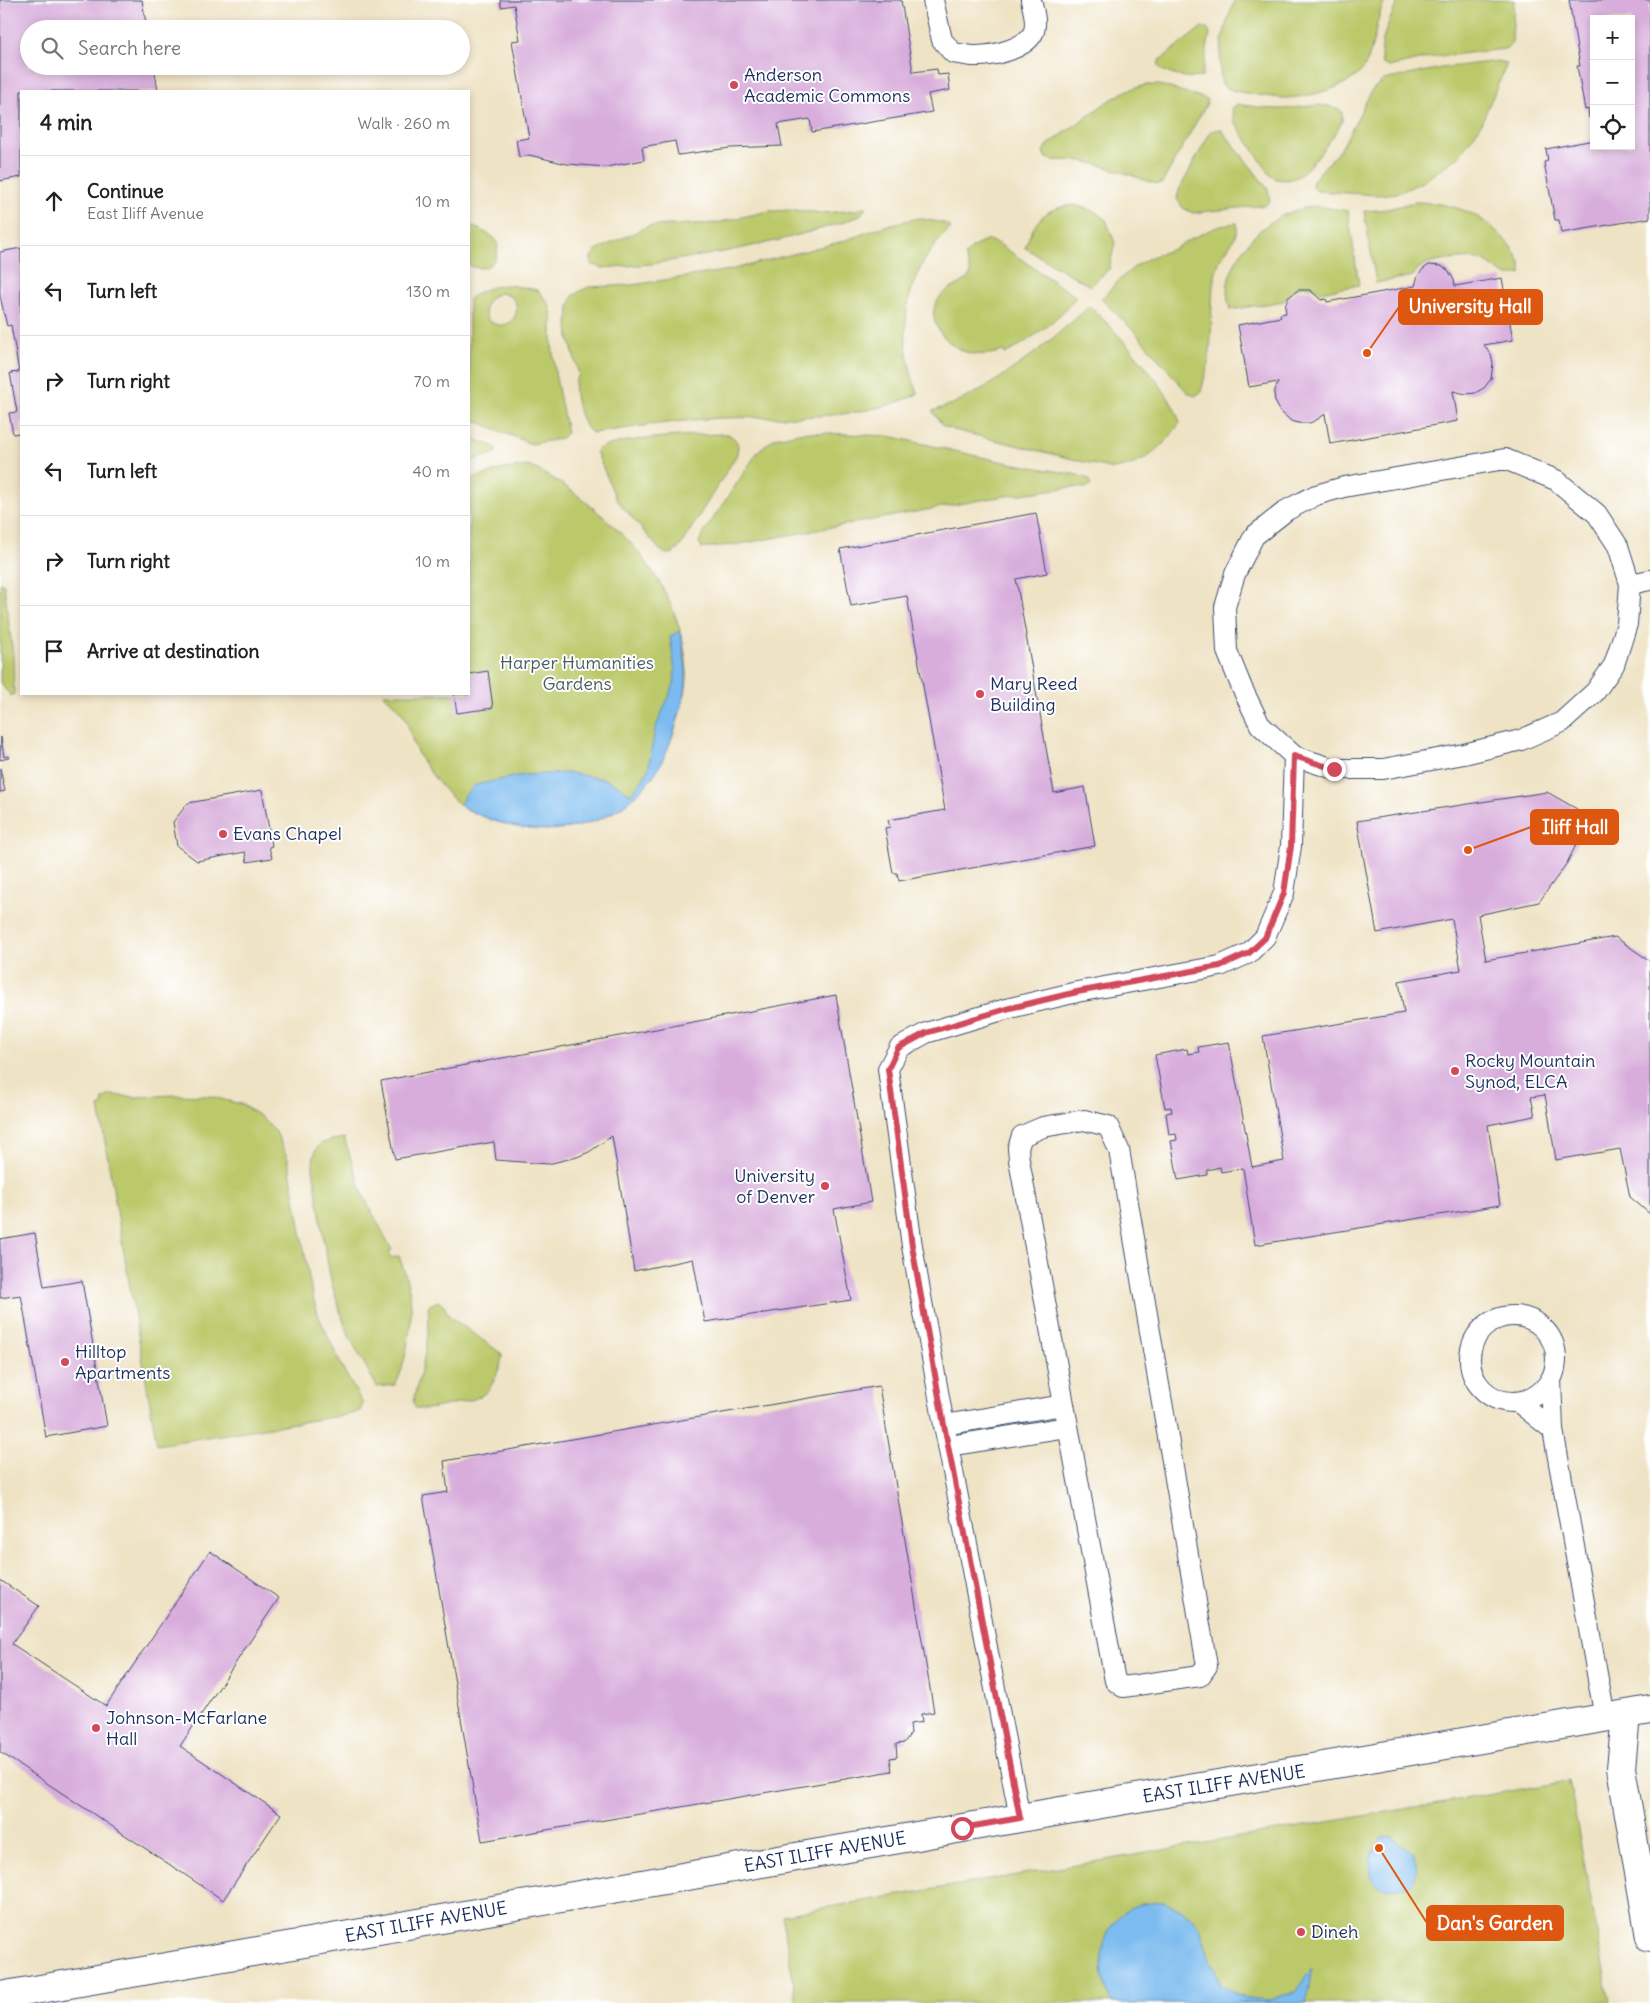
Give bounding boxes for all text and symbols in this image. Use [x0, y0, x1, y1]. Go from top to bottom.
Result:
map controls [1590, 15, 1635, 150]
button: + [1590, 15, 1635, 60]
search box [20, 20, 470, 75]
icon: search [38, 34, 66, 62]
text: Search here [78, 36, 181, 60]
button: − [1590, 60, 1635, 105]
place label: Anderson Academic Commons [744, 63, 910, 107]
marker: Anderson Academic Commons [728, 79, 740, 91]
button: locate [1590, 105, 1635, 150]
text: 4 min [40, 109, 92, 136]
text: Walk · 260 m [358, 113, 450, 133]
text: Continue [87, 179, 164, 203]
icon: ahead [40, 187, 68, 215]
text: 10 m [415, 191, 450, 211]
text: East Iliff Avenue [87, 203, 204, 223]
icon: left [40, 277, 68, 305]
text: Turn left [87, 279, 157, 303]
text: 130 m [406, 281, 450, 301]
callout: University Hall [1399, 290, 1542, 324]
text: University Hall [1409, 294, 1531, 318]
icon: right [40, 367, 68, 395]
text: Turn right [87, 369, 170, 393]
text: 70 m [414, 371, 450, 391]
icon: left [40, 457, 68, 485]
text: Turn left [87, 459, 157, 483]
text: 40 m [412, 461, 450, 481]
icon: right [40, 547, 68, 575]
text: Turn right [87, 549, 170, 573]
text: 10 m [415, 551, 450, 571]
icon: arrive [40, 637, 68, 665]
text: Arrive at destination [87, 639, 260, 663]
park label: Harper Humanities Gardens [500, 651, 654, 695]
place label: Mary Reed Building [990, 672, 1078, 716]
marker: Mary Reed Building [974, 688, 986, 700]
route end [1323, 758, 1346, 781]
callout: Iliff Hall [1531, 810, 1618, 844]
text: Iliff Hall [1542, 815, 1608, 839]
place label: Evans Chapel [233, 822, 342, 845]
marker: Evans Chapel [217, 828, 229, 840]
place label: Rocky Mountain Synod, ELCA [1465, 1049, 1595, 1093]
marker: Rocky Mountain Synod, ELCA [1449, 1065, 1461, 1077]
place label: University of Denver [734, 1164, 816, 1208]
marker: University of Denver [819, 1180, 831, 1192]
place label: Hilltop Apartments [75, 1340, 171, 1384]
marker: Hilltop Apartments [59, 1356, 71, 1368]
place label: Johnson-McFarlane Hall [106, 1706, 267, 1750]
marker: Johnson-McFarlane Hall [90, 1722, 102, 1734]
street label: EAST ILIFF AVENUE [1141, 1759, 1307, 1808]
route start [951, 1817, 974, 1840]
street label: EAST ILIFF AVENUE [742, 1826, 908, 1877]
street label: EAST ILIFF AVENUE [343, 1896, 509, 1947]
callout: Dan's Garden [1427, 1906, 1563, 1940]
text: Dan's Garden [1437, 1911, 1553, 1935]
place label: Dineh [1311, 1920, 1358, 1943]
marker: Dineh [1295, 1926, 1307, 1938]

